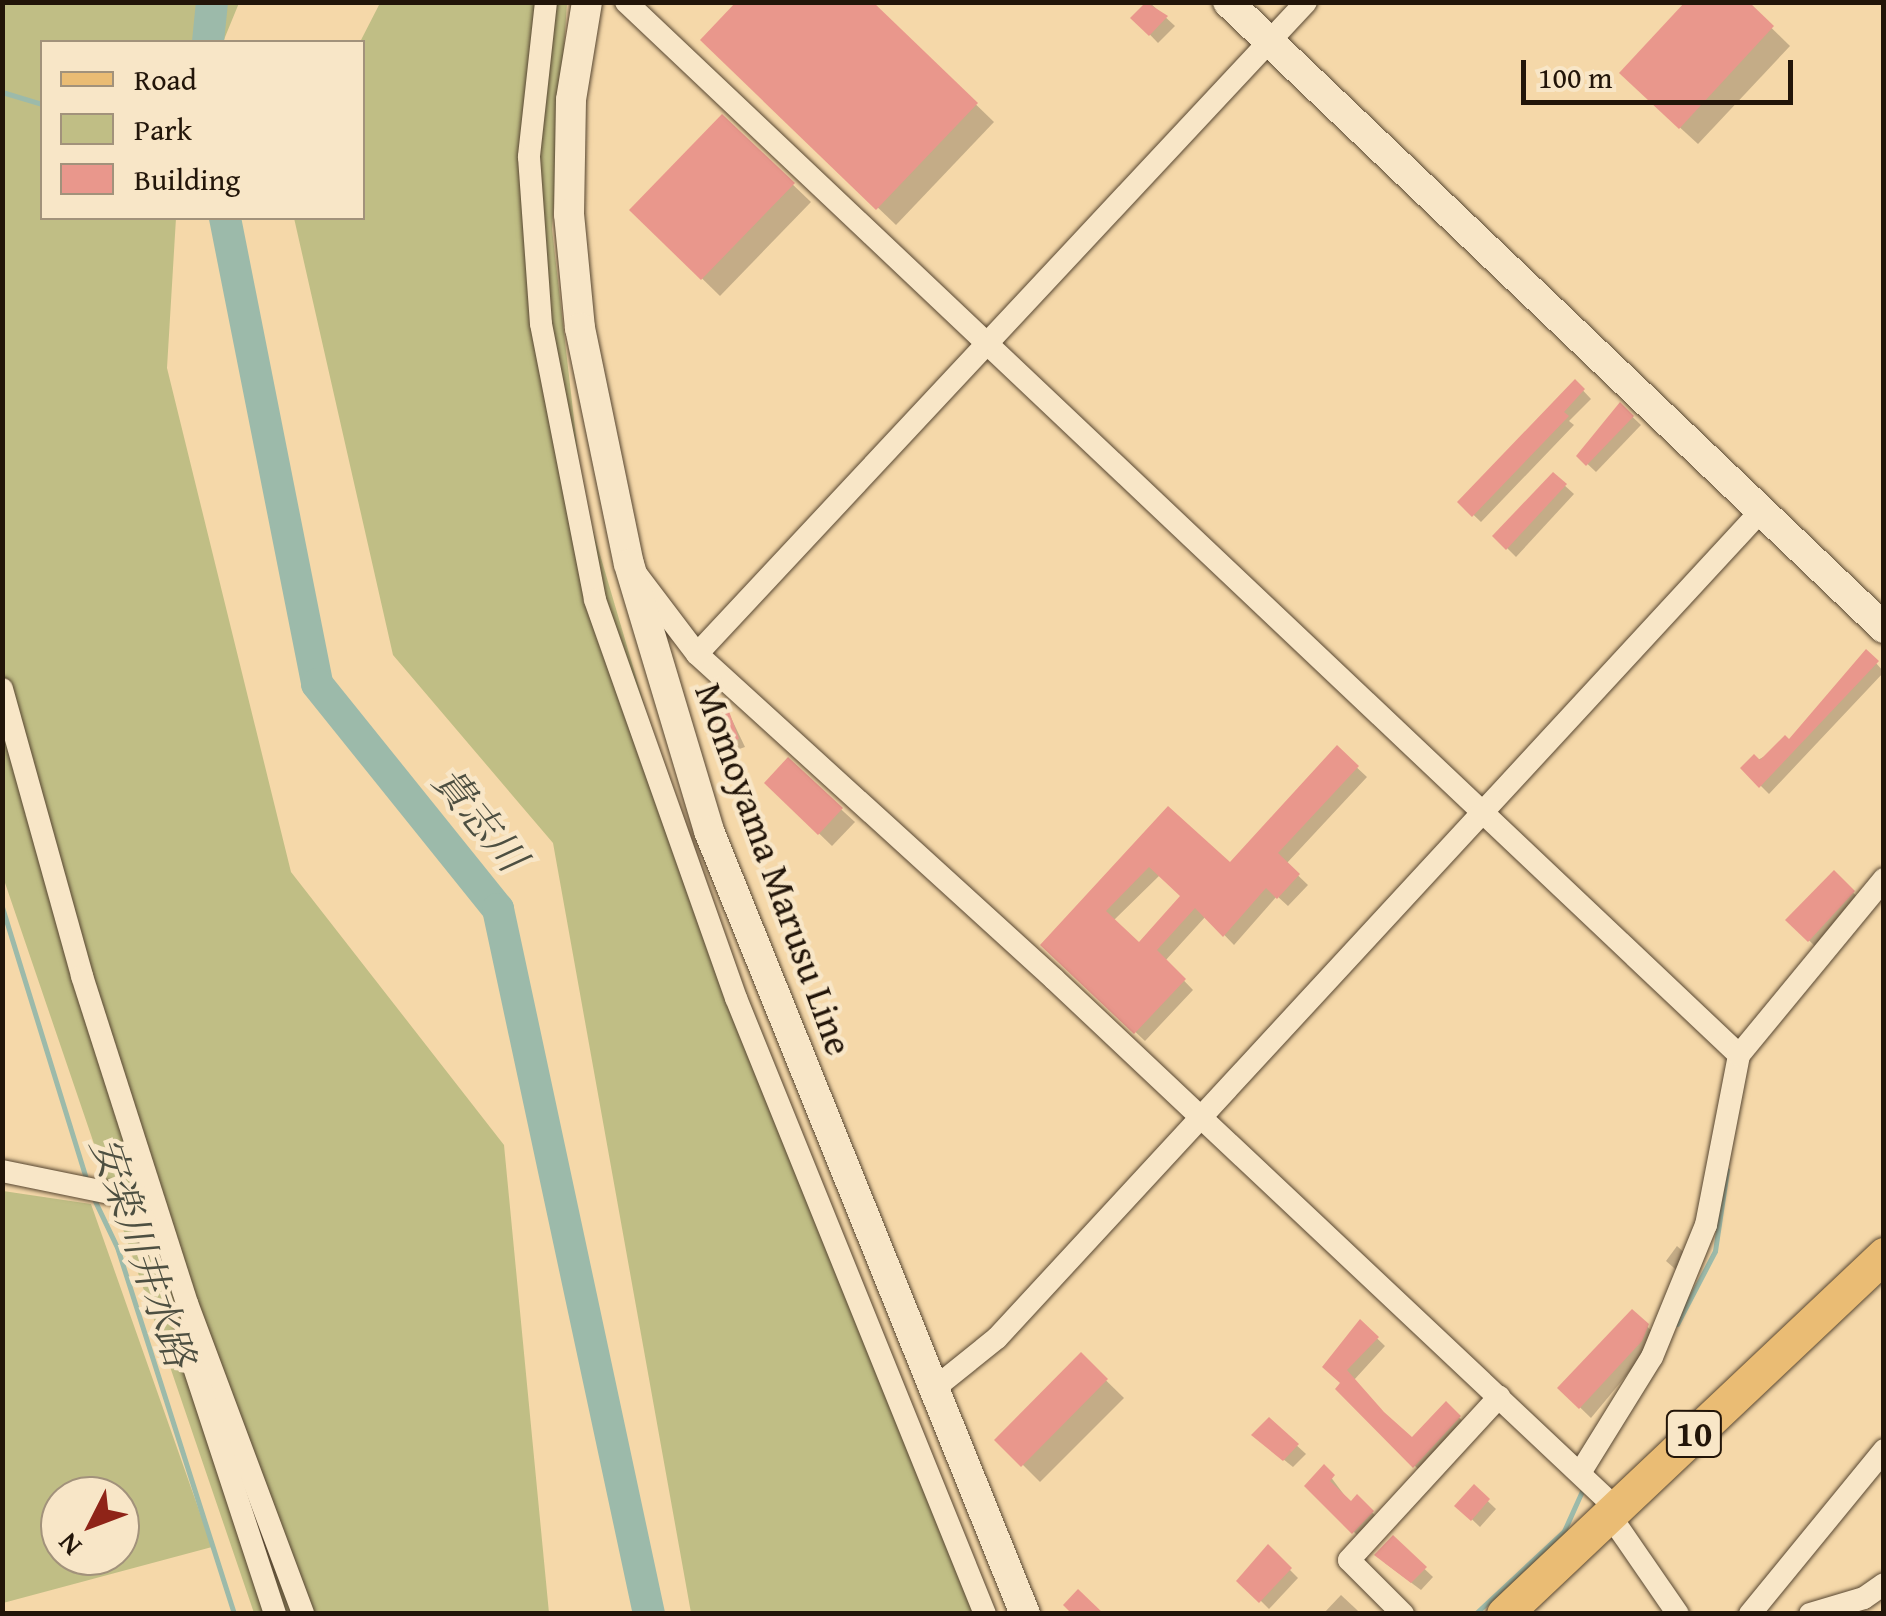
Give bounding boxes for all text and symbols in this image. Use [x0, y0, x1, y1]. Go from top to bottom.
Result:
legend [40, 40, 365, 220]
scale bar [1526, 40, 1798, 102]
text: 100 m [1538, 55, 1612, 99]
text: Road [134, 57, 197, 101]
text: Park [134, 107, 192, 151]
text: Building [134, 157, 240, 201]
street label: Momoyama Marusu Line [685, 677, 863, 1061]
water label: 貴志川 [424, 757, 536, 881]
water label: 安楽川井水路 [81, 1131, 205, 1373]
road number: 10 [1664, 1404, 1724, 1464]
north arrow [40, 1476, 140, 1576]
text: N [47, 1524, 90, 1566]

